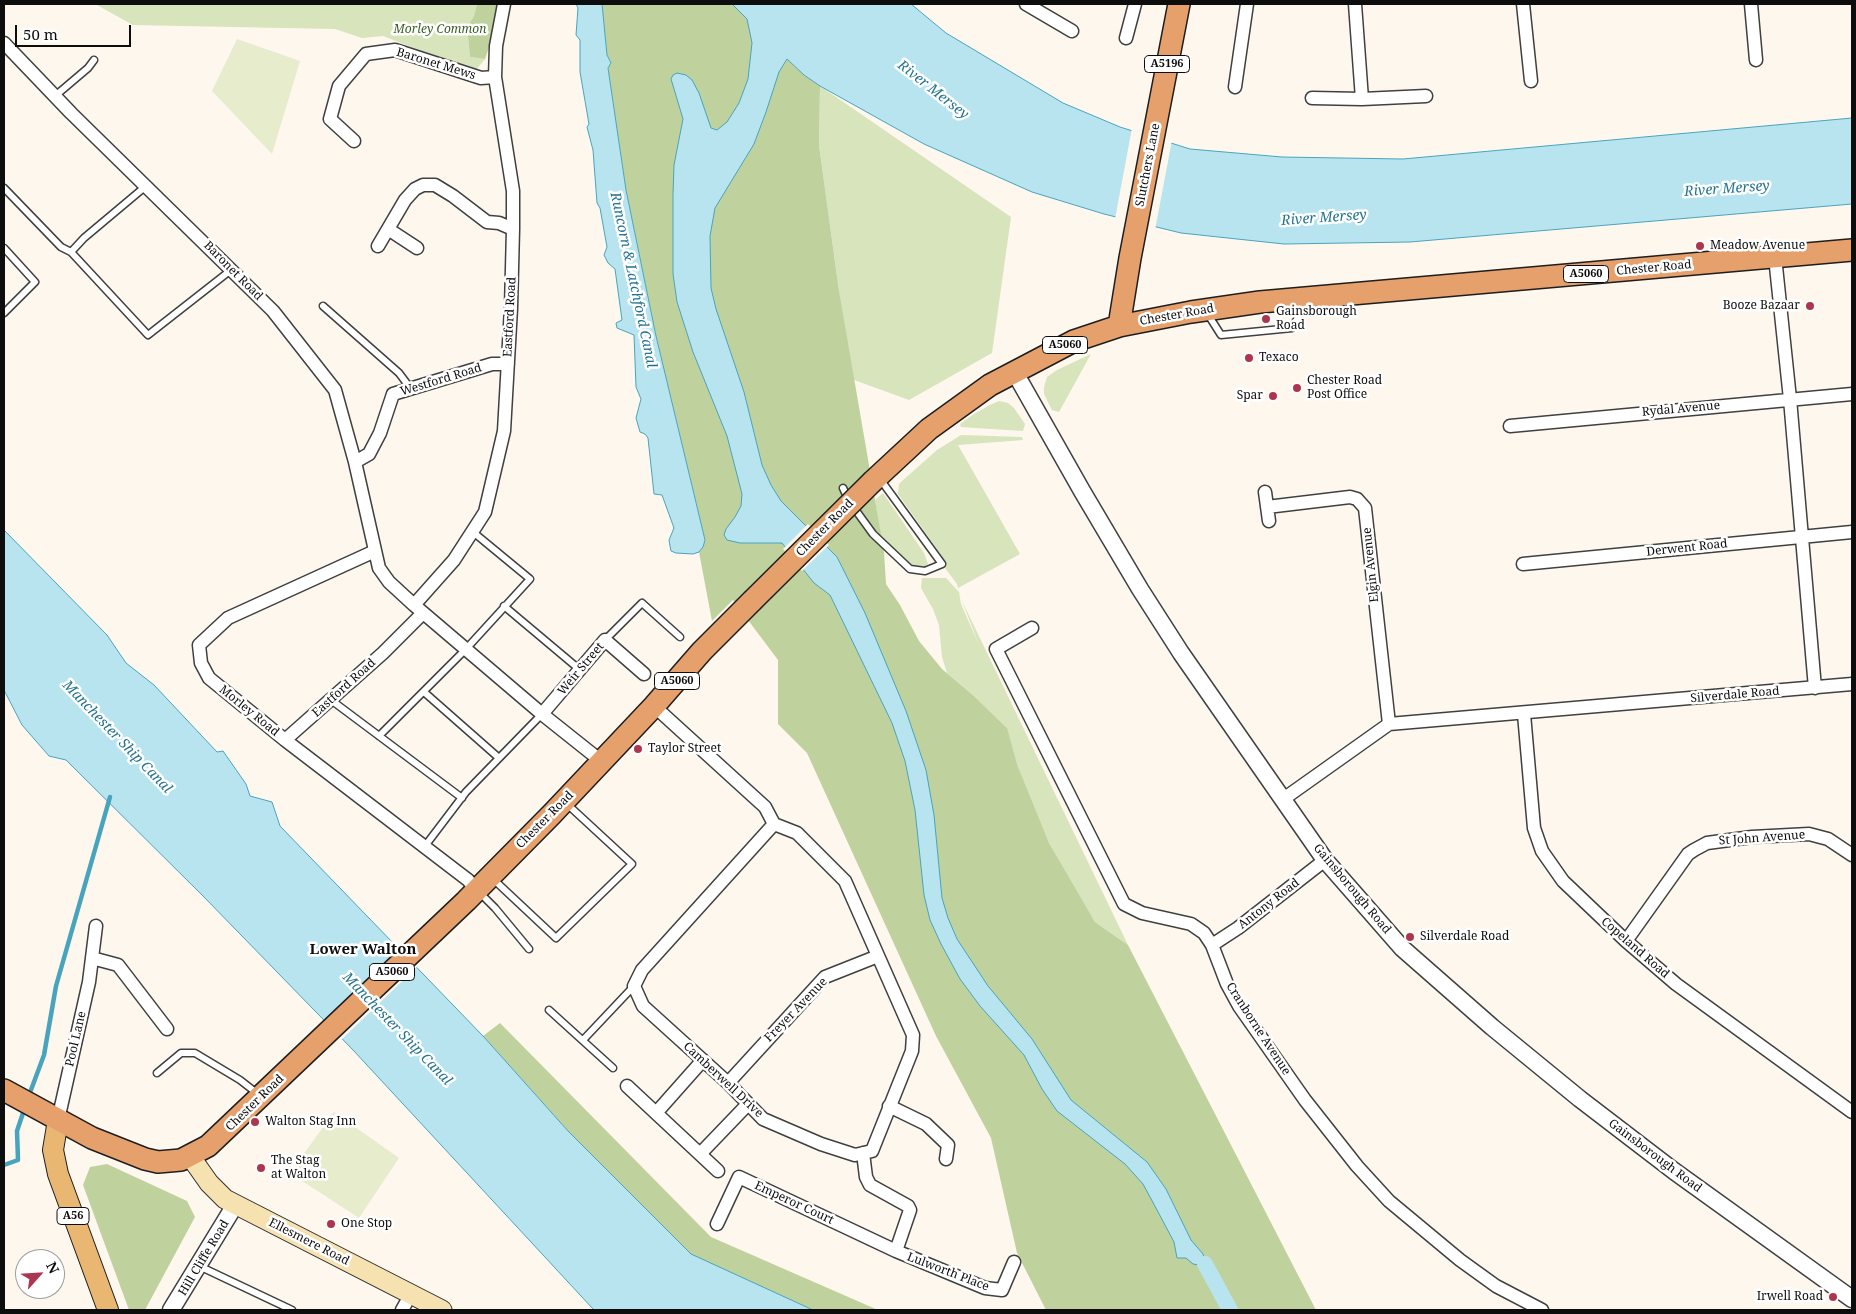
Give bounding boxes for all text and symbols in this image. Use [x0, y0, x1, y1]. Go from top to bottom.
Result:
scale bar [18, 15, 134, 47]
park label: Morley Common [394, 23, 486, 37]
text: 50 m [23, 24, 58, 44]
street label: Baronet Mews [395, 45, 477, 83]
road number: A5196 [1144, 56, 1190, 72]
water label: River Mersey [894, 57, 972, 123]
street label: Slutchers Lane [1133, 122, 1163, 208]
water label: River Mersey [1684, 178, 1770, 200]
water label: Runcorn & Latchford Canal [606, 191, 660, 369]
water label: River Mersey [1281, 207, 1367, 229]
street label: Baronet Road [200, 238, 266, 304]
place label: Meadow Avenue [1710, 239, 1805, 253]
marker: Meadow Avenue [1694, 240, 1706, 252]
street label: Chester Road [1616, 258, 1692, 278]
road number: A5060 [1564, 266, 1608, 282]
street label: Eastford Road [501, 277, 519, 357]
place label: Booze Bazaar [1723, 299, 1800, 313]
marker: Booze Bazaar [1804, 300, 1816, 312]
street label: Chester Road [1139, 301, 1215, 329]
place label: Gainsborough Road [1276, 305, 1357, 333]
marker: Gainsborough Road [1260, 313, 1272, 325]
road number: A5060 [1042, 336, 1088, 354]
place label: Texaco [1259, 351, 1299, 365]
marker: Texaco [1243, 352, 1255, 364]
street label: Westford Road [399, 361, 483, 399]
place label: Chester Road Post Office [1307, 374, 1382, 402]
marker: Chester Road Post Office [1291, 382, 1303, 394]
place label: Spar [1237, 389, 1263, 403]
marker: Spar [1267, 390, 1279, 402]
street label: Rydal Avenue [1641, 398, 1721, 420]
street label: Chester Road [793, 496, 857, 560]
street label: Elgin Avenue [1360, 527, 1382, 603]
street label: Derwent Road [1646, 537, 1728, 559]
street label: Weir Street [555, 640, 607, 698]
street label: Eastford Road [309, 656, 379, 720]
road number: A5060 [654, 672, 700, 689]
water label: Manchester Ship Canal [59, 677, 175, 797]
street label: Morley Road [216, 682, 282, 740]
street label: Silverdale Road [1690, 684, 1780, 706]
place label: Taylor Street [648, 742, 721, 756]
marker: Taylor Street [632, 743, 644, 755]
street label: Chester Road [513, 788, 577, 852]
street label: St John Avenue [1718, 828, 1806, 848]
street label: Gainsborough Road [1310, 841, 1394, 937]
street label: Antony Road [1236, 876, 1302, 932]
street label: Copeland Road [1598, 914, 1672, 982]
place label: Silverdale Road [1420, 930, 1509, 944]
marker: Silverdale Road [1404, 931, 1416, 943]
district label: Lower Walton [310, 941, 416, 959]
road number: A5060 [370, 964, 414, 980]
water label: Manchester Ship Canal [339, 969, 455, 1089]
street label: Freyer Avenue [762, 975, 830, 1045]
street label: Cranborne Avenue [1223, 980, 1293, 1078]
street label: Pool Lane [63, 1010, 89, 1068]
street label: Camberwell Drive [680, 1039, 766, 1121]
street label: Chester Road [223, 1072, 287, 1134]
place label: Walton Stag Inn [265, 1115, 356, 1129]
marker: Walton Stag Inn [249, 1116, 261, 1128]
street label: Gainsborough Road [1606, 1116, 1704, 1196]
place label: The Stag at Walton [271, 1154, 326, 1182]
marker: The Stag at Walton [255, 1162, 267, 1174]
street label: Emperor Court [752, 1178, 836, 1228]
road number: A56 [57, 1208, 89, 1224]
street label: Ellesmere Road [266, 1215, 352, 1269]
place label: One Stop [341, 1217, 392, 1231]
street label: Hill Cliffe Road [176, 1218, 232, 1298]
marker: One Stop [325, 1218, 337, 1230]
north arrow [15, 1249, 65, 1299]
street label: Lulworth Place [905, 1250, 991, 1294]
text: N [42, 1259, 64, 1277]
place label: Irwell Road [1757, 1290, 1823, 1304]
marker: Irwell Road [1827, 1291, 1839, 1303]

